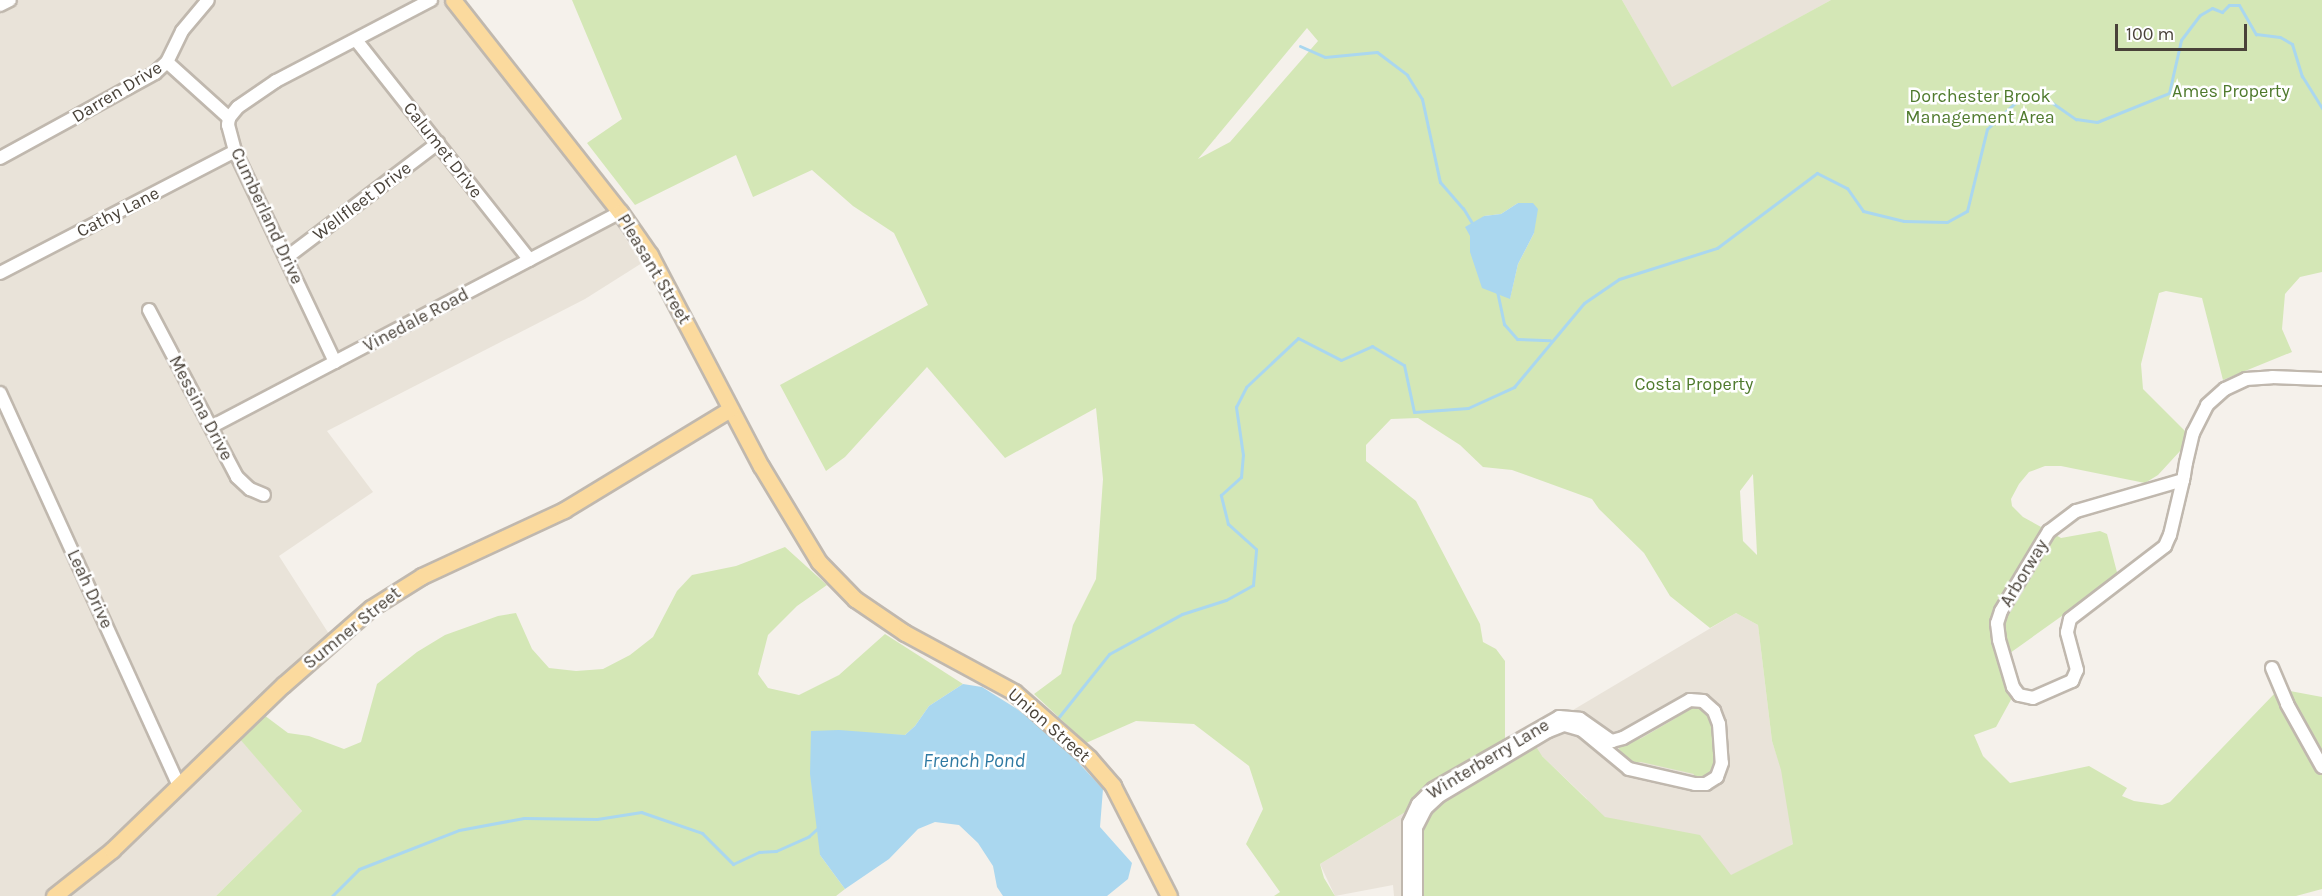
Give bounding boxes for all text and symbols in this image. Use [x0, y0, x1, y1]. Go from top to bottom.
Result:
scale bar [2118, 12, 2250, 50]
text: 100 m [2126, 23, 2174, 45]
street label: Darren Drive [68, 57, 166, 127]
park label: Ames Property [2172, 80, 2290, 102]
park label: Dorchester Brook Management Area [1905, 86, 2055, 128]
street label: Calumet Drive [399, 98, 487, 202]
street label: Cumberland Drive [226, 144, 308, 288]
street label: Wellfleet Drive [309, 157, 415, 245]
street label: Cathy Lane [73, 182, 163, 242]
street label: Pleasant Street [613, 210, 695, 328]
street label: Vinedale Road [360, 283, 472, 357]
street label: Messina Drive [164, 352, 238, 464]
park label: Costa Property [1634, 373, 1754, 395]
street label: Arborway [1995, 535, 2053, 611]
street label: Leah Drive [62, 546, 118, 632]
street label: Sumner Street [299, 582, 405, 674]
street label: Union Street [1003, 683, 1095, 767]
street label: Winterberry Lane [1423, 714, 1553, 804]
water label: French Pond [923, 748, 1025, 772]

